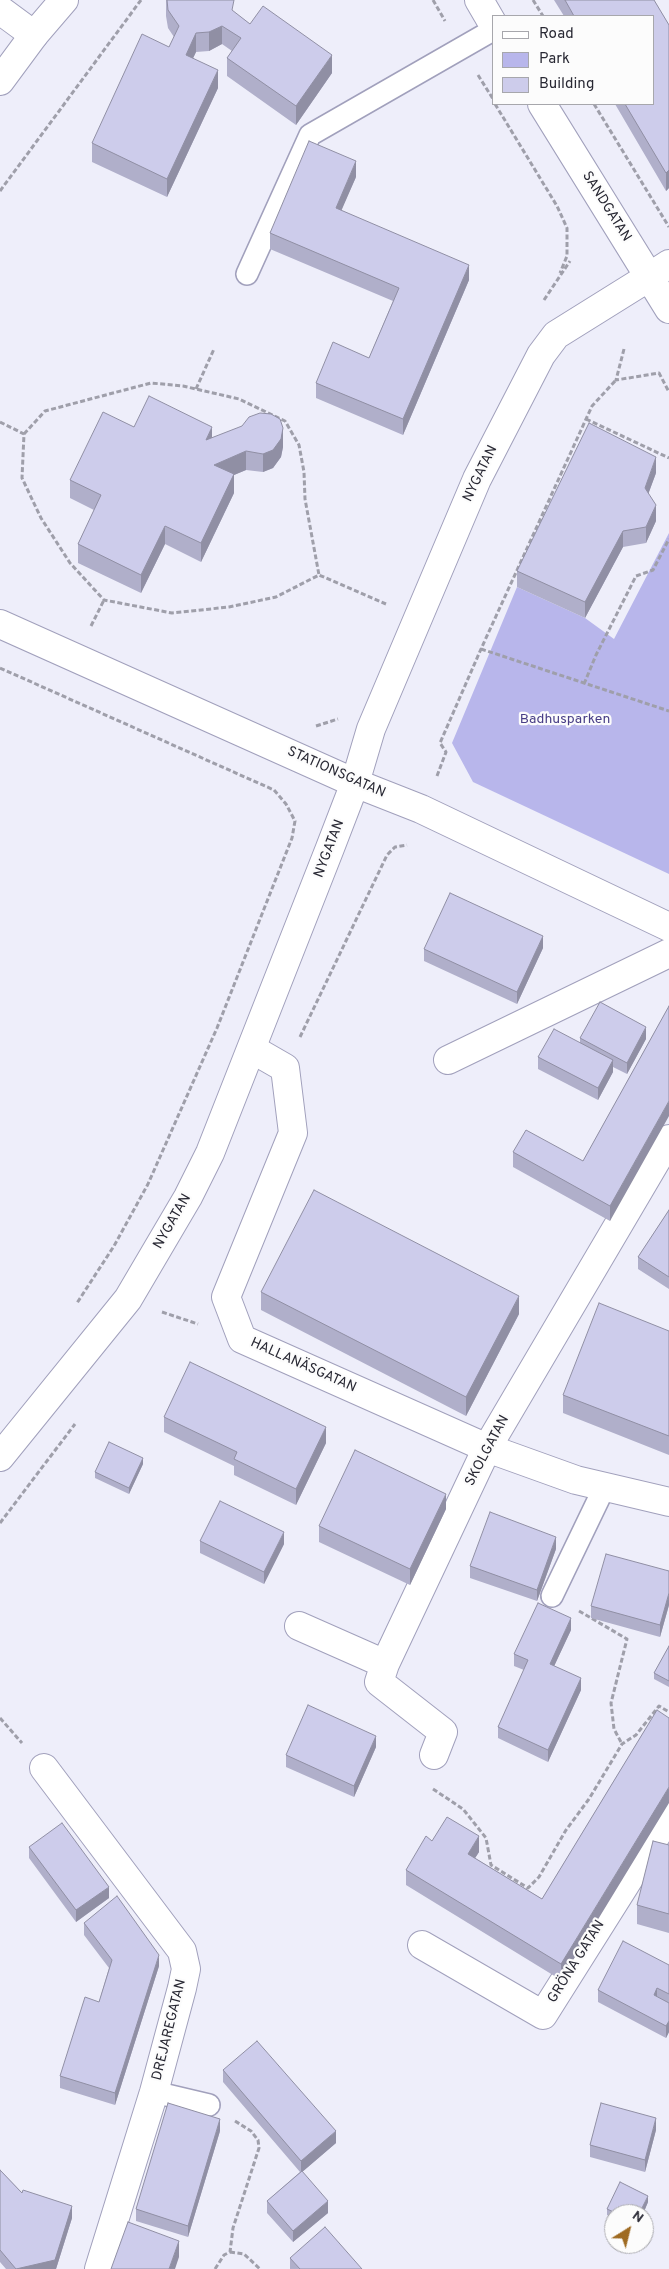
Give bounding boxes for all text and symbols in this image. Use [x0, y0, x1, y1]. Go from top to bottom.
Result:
legend [492, 15, 654, 105]
text: Road [539, 25, 574, 44]
text: Park [539, 50, 570, 69]
text: Building [539, 75, 594, 94]
street label: SANDGATAN [578, 169, 634, 245]
street label: NYGATAN [460, 443, 502, 505]
park label: Badhusparken [520, 712, 610, 728]
street label: STATIONSGATAN [284, 744, 388, 802]
street label: NYGATAN [311, 818, 349, 880]
street label: NYGATAN [151, 1191, 195, 1253]
street label: HALLANÄSGATAN [247, 1335, 359, 1397]
street label: SKOLGATAN [462, 1413, 514, 1489]
street label: GRÖNA GATAN [545, 1918, 609, 2006]
street label: DREJAREGATAN [149, 1978, 191, 2082]
north arrow [604, 2204, 654, 2254]
text: N [628, 2207, 647, 2227]

